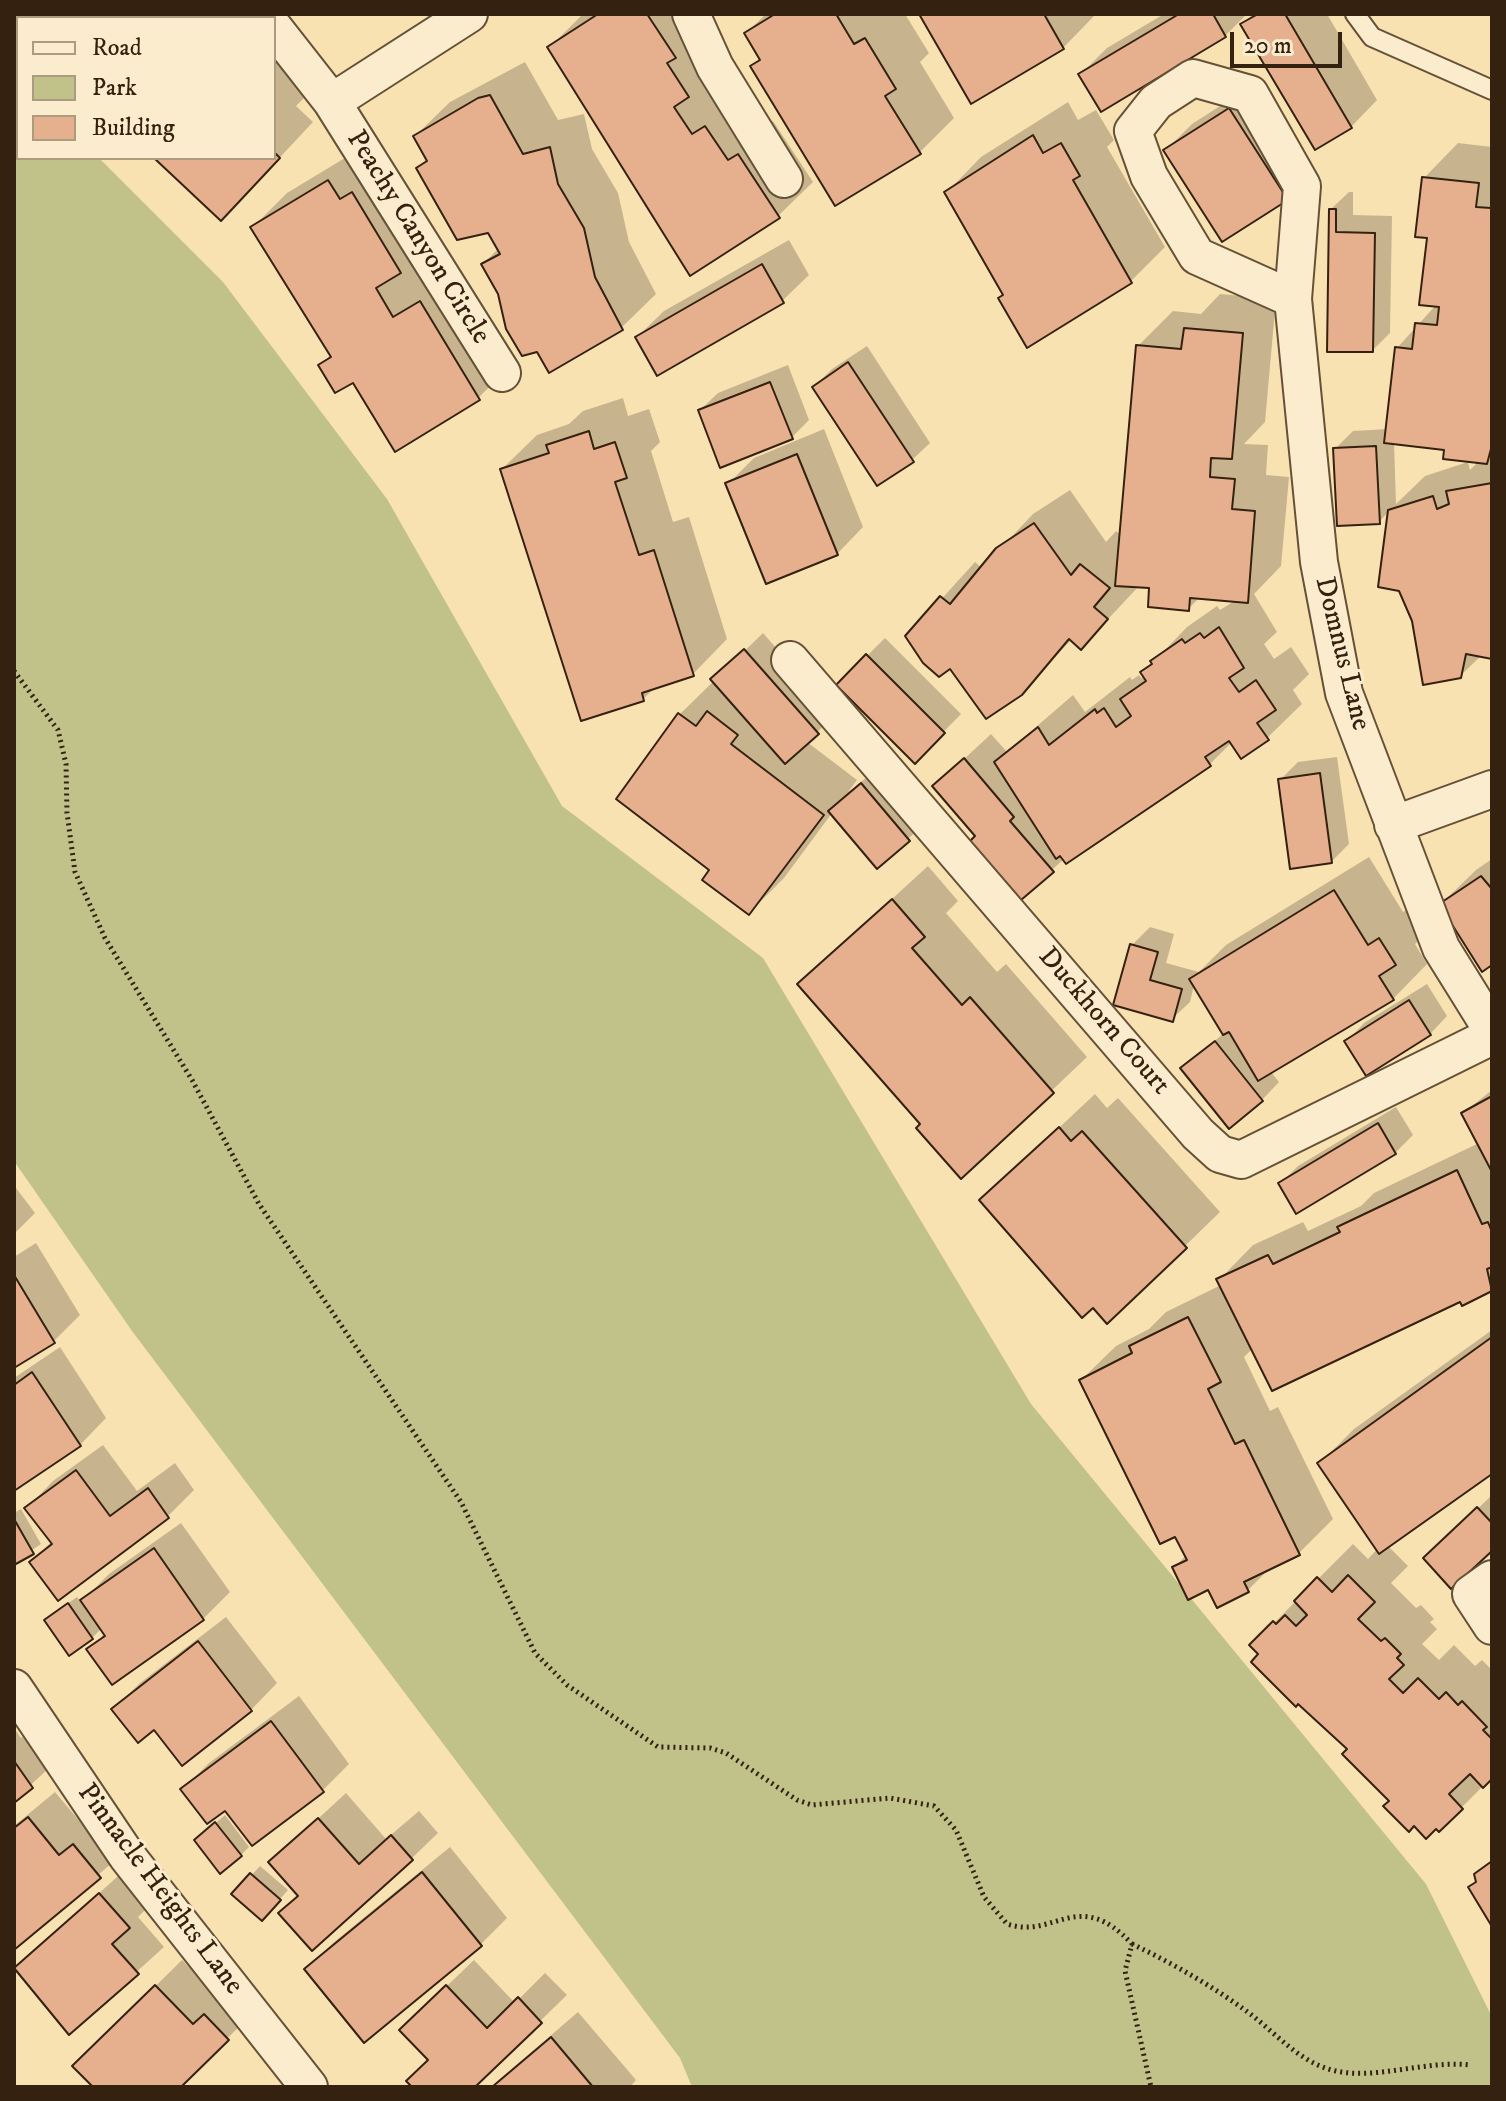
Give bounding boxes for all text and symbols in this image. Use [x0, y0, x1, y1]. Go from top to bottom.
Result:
legend [16, 16, 276, 160]
scale bar [1234, 16, 1346, 66]
text: 20 m [1244, 31, 1292, 61]
text: Road [92, 33, 142, 63]
text: Park [92, 73, 137, 103]
text: Building [92, 113, 175, 143]
street label: Peachy Canyon Circle [338, 125, 496, 351]
street label: Domnus Lane [1306, 574, 1376, 734]
street label: Duckhorn Court [1030, 941, 1176, 1103]
street label: Pinnacle Heights Lane [69, 1778, 249, 2002]

